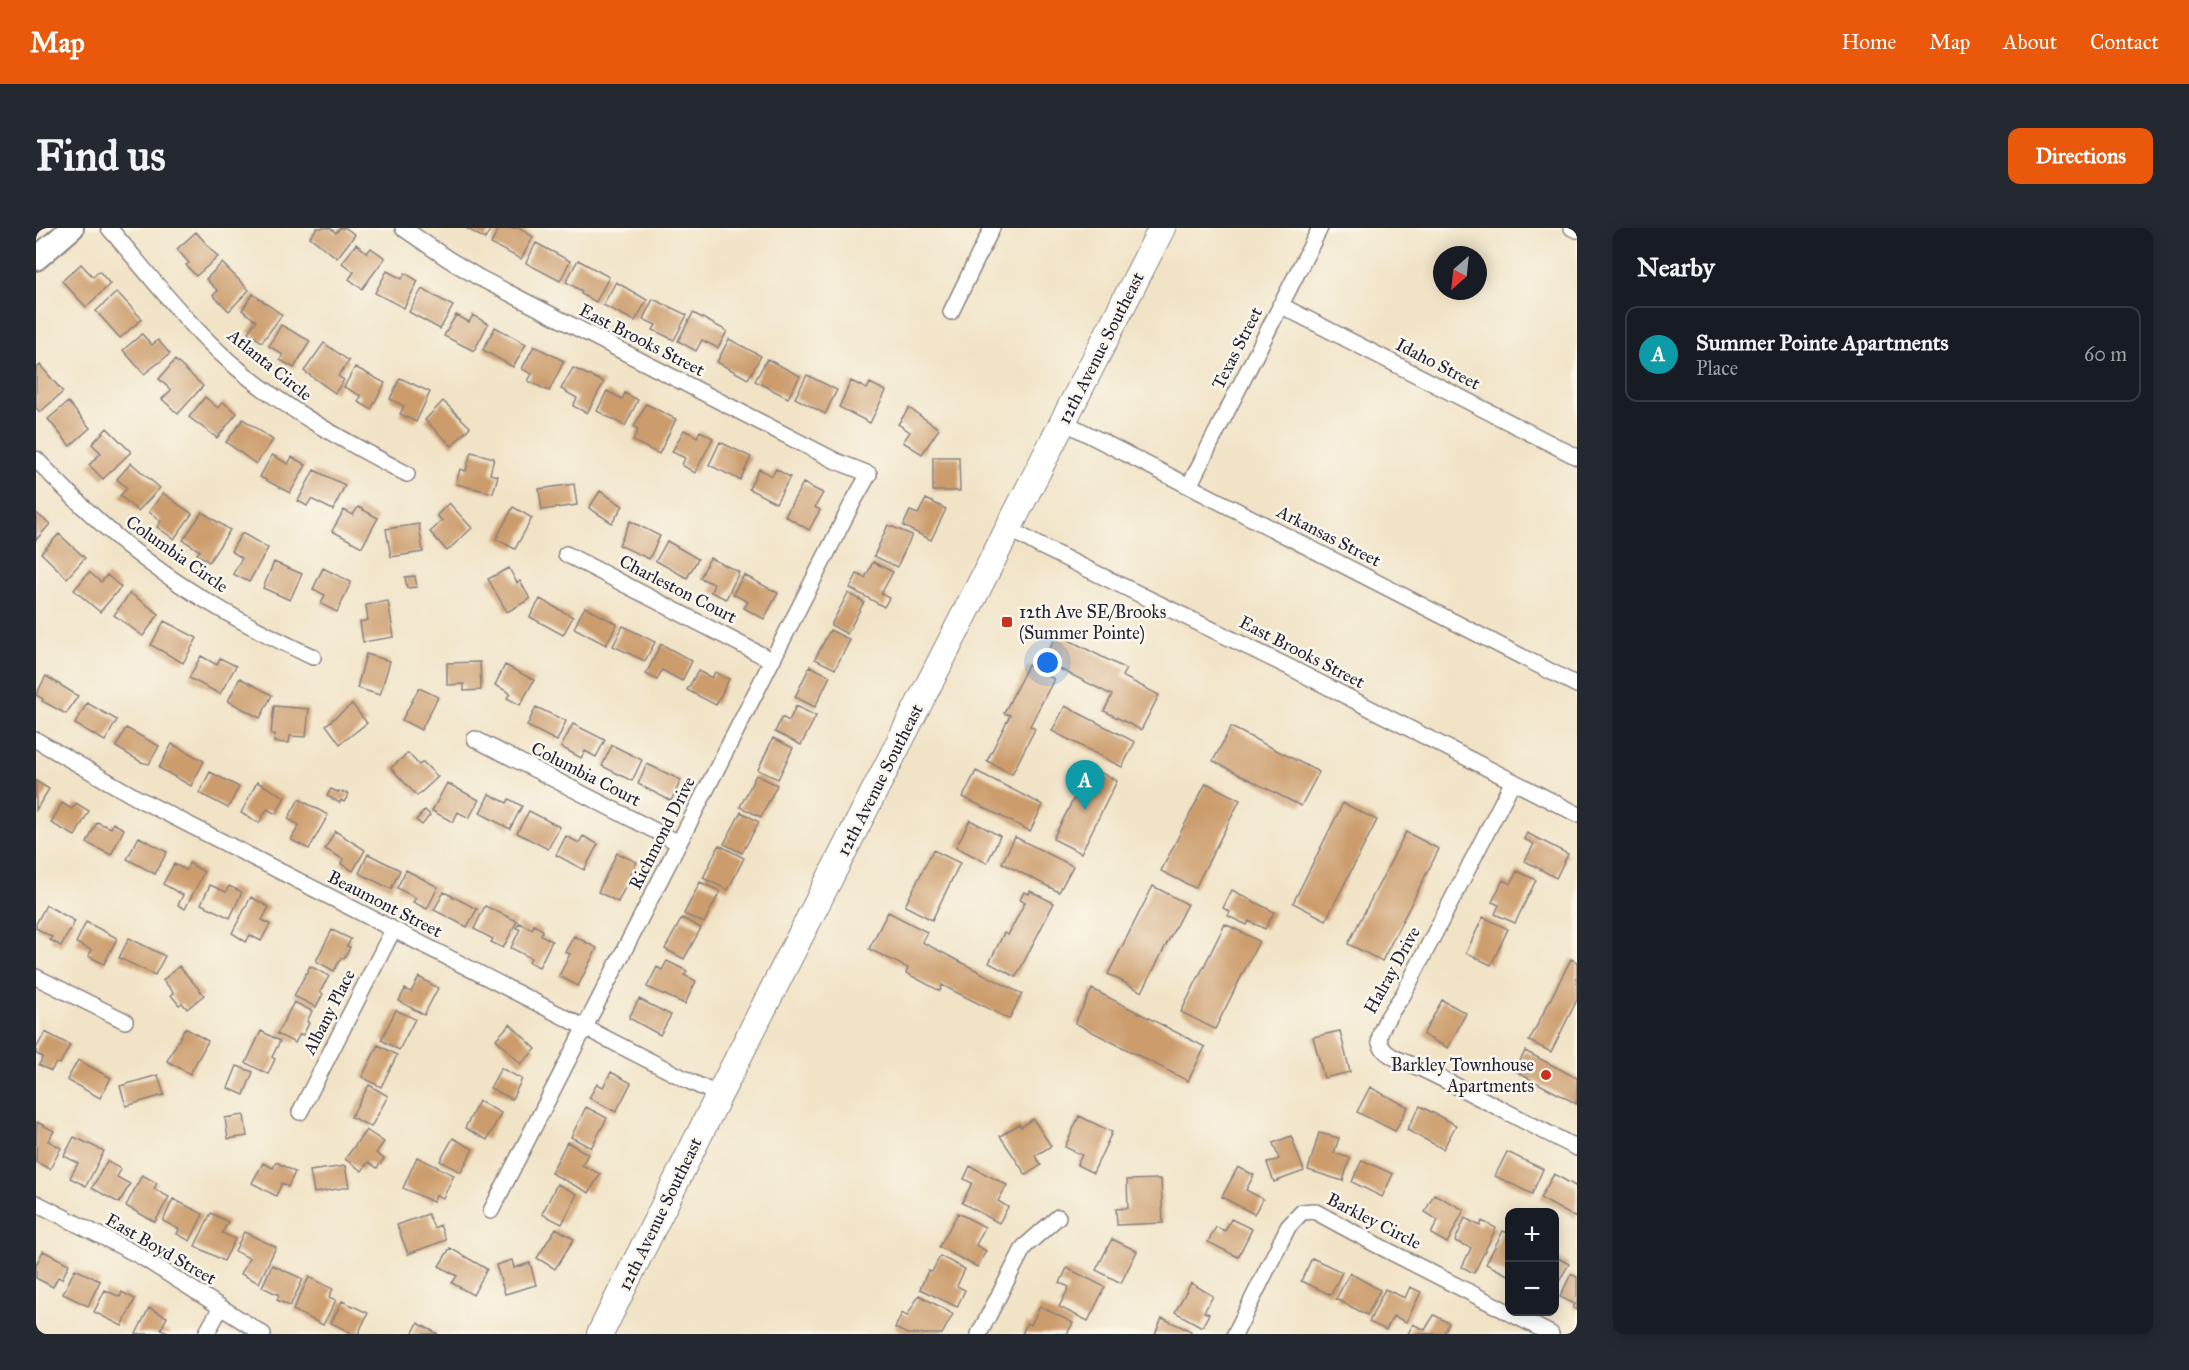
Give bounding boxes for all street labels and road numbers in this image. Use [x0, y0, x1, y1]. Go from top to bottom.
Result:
street label: 12th Avenue Southeast [1053, 268, 1149, 428]
street label: East Brooks Street [576, 299, 709, 381]
street label: Texas Street [1207, 303, 1267, 393]
street label: Atlanta Circle [223, 324, 317, 406]
street label: Idaho Street [1392, 333, 1484, 395]
street label: Arkansas Street [1272, 500, 1385, 572]
street label: Columbia Circle [122, 511, 232, 597]
street label: Charleston Court [616, 550, 741, 628]
street label: East Brooks Street [1236, 611, 1369, 693]
street label: 12th Avenue Southeast [832, 700, 928, 860]
street label: Columbia Court [527, 737, 645, 811]
street label: Richmond Drive [624, 773, 700, 893]
street label: Beaumont Street [324, 866, 446, 943]
street label: Halray Drive [1359, 923, 1425, 1017]
street label: Albany Place [298, 966, 360, 1059]
street label: 12th Avenue Southeast [613, 1133, 707, 1294]
street label: Barkley Circle [1323, 1188, 1425, 1254]
street label: East Boyd Street [102, 1208, 221, 1290]

